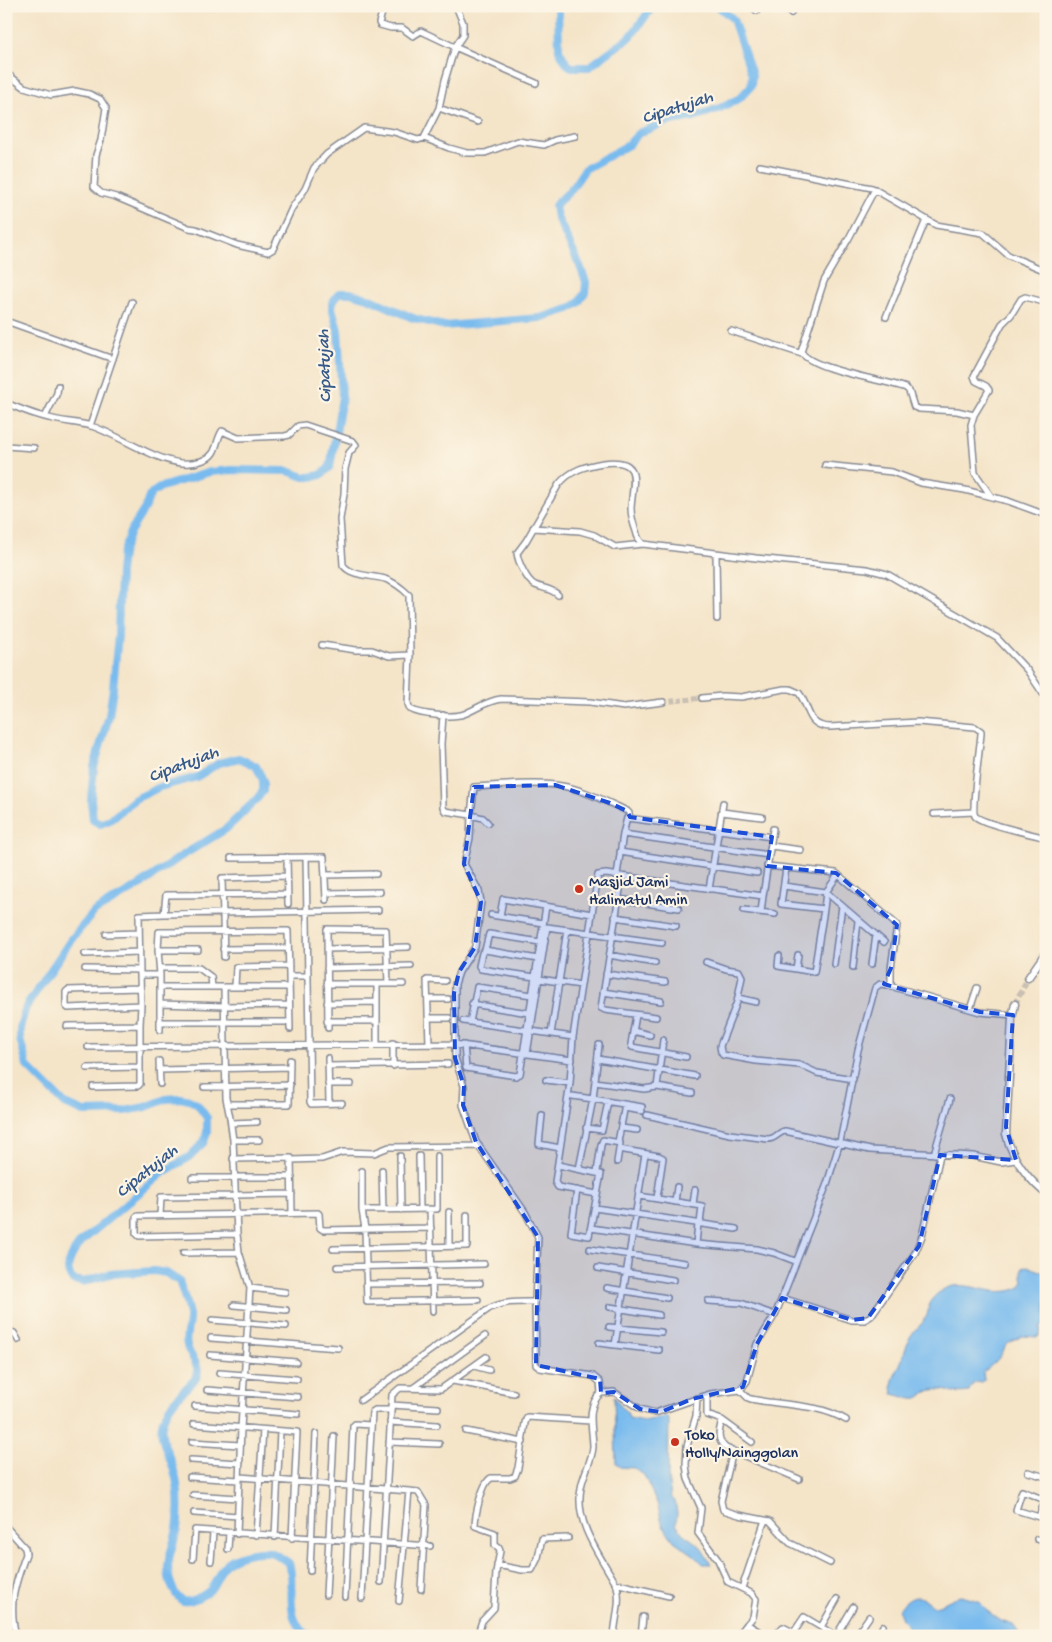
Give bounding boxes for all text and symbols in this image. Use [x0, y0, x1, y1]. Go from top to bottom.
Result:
water label: Cipatujah [640, 87, 716, 130]
water label: Cipatujah [314, 329, 337, 403]
water label: Cipatujah [146, 742, 222, 788]
place label: Masjid Jami Halimatul Amin [589, 874, 688, 911]
marker: Masjid Jami Halimatul Amin [573, 883, 585, 895]
water label: Cipatujah [113, 1141, 183, 1203]
place label: Toko Holly/Nainggolan [684, 1427, 799, 1464]
marker: Toko Holly/Nainggolan [669, 1436, 681, 1448]

